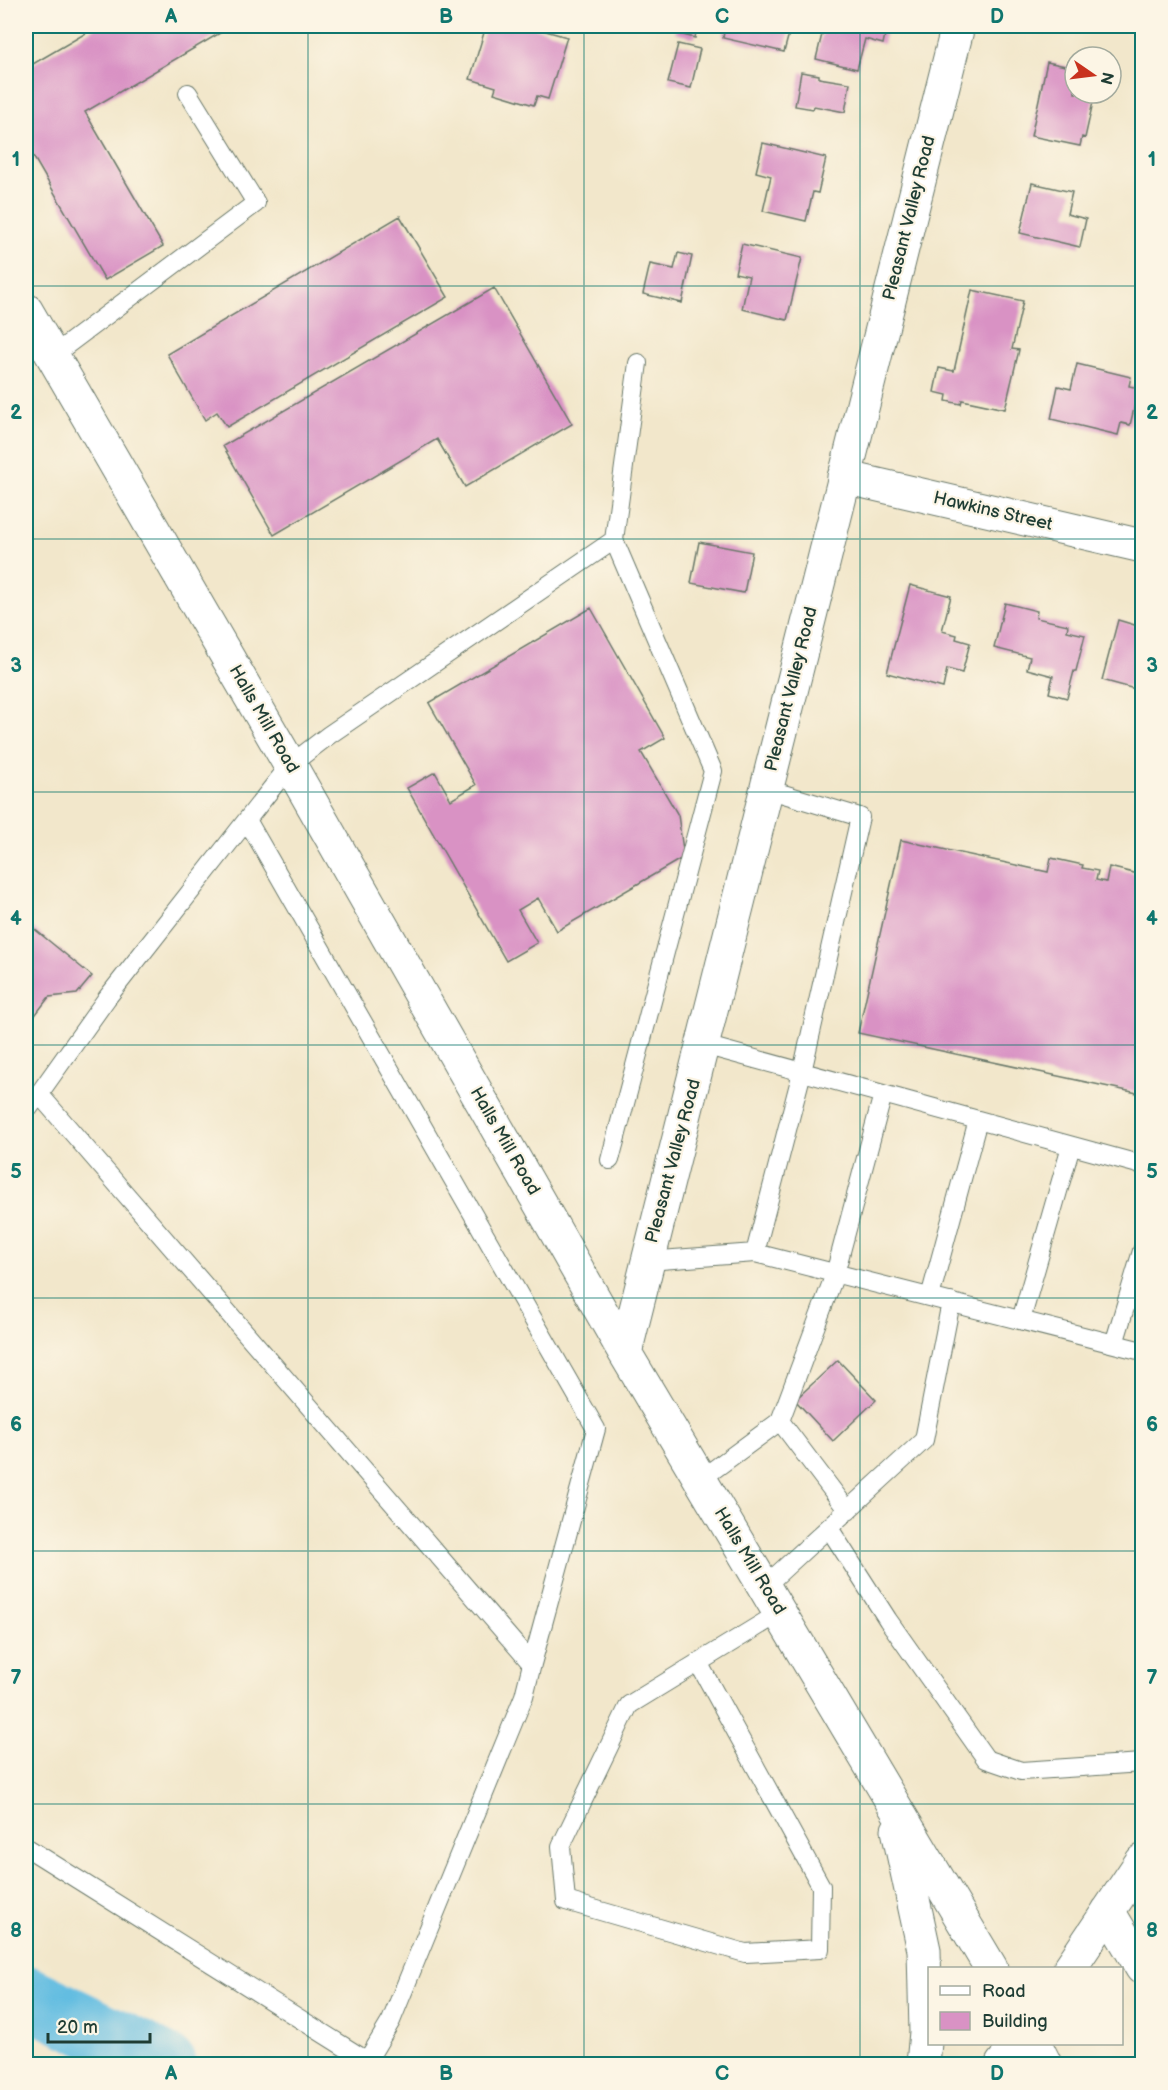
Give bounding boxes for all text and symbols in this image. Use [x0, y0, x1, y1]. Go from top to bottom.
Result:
text: A [164, 5, 178, 29]
text: B [439, 5, 453, 29]
text: C [715, 5, 729, 29]
text: D [990, 5, 1004, 29]
north arrow [1063, 45, 1123, 105]
text: N [1095, 70, 1117, 86]
street label: Pleasant Valley Road [878, 134, 940, 302]
text: 1 [12, 148, 20, 172]
text: 1 [1148, 148, 1156, 172]
text: 2 [10, 401, 22, 425]
text: 2 [1146, 401, 1158, 425]
street label: Hawkins Street [931, 487, 1055, 535]
street label: Pleasant Valley Road [760, 605, 822, 773]
text: 3 [10, 654, 22, 678]
text: 3 [1146, 654, 1158, 678]
street label: Halls Mill Road [225, 661, 303, 777]
text: 4 [10, 907, 22, 931]
text: 4 [1146, 907, 1158, 931]
street label: Pleasant Valley Road [641, 1077, 705, 1245]
street label: Halls Mill Road [466, 1083, 544, 1199]
text: 5 [10, 1160, 22, 1184]
text: 5 [1146, 1160, 1158, 1184]
text: 6 [10, 1413, 22, 1437]
text: 6 [1146, 1413, 1158, 1437]
street label: Halls Mill Road [710, 1504, 790, 1618]
text: 7 [10, 1666, 22, 1690]
text: 7 [1146, 1666, 1158, 1690]
text: 8 [10, 1919, 22, 1943]
text: 8 [1146, 1919, 1158, 1943]
legend [928, 1967, 1123, 2045]
text: Road [982, 1981, 1026, 2002]
scale bar [48, 2006, 150, 2044]
text: Building [982, 2011, 1048, 2032]
text: 20 m [57, 2017, 98, 2038]
text: A [164, 2062, 178, 2086]
text: B [439, 2062, 453, 2086]
text: C [715, 2062, 729, 2086]
text: D [990, 2062, 1004, 2086]

